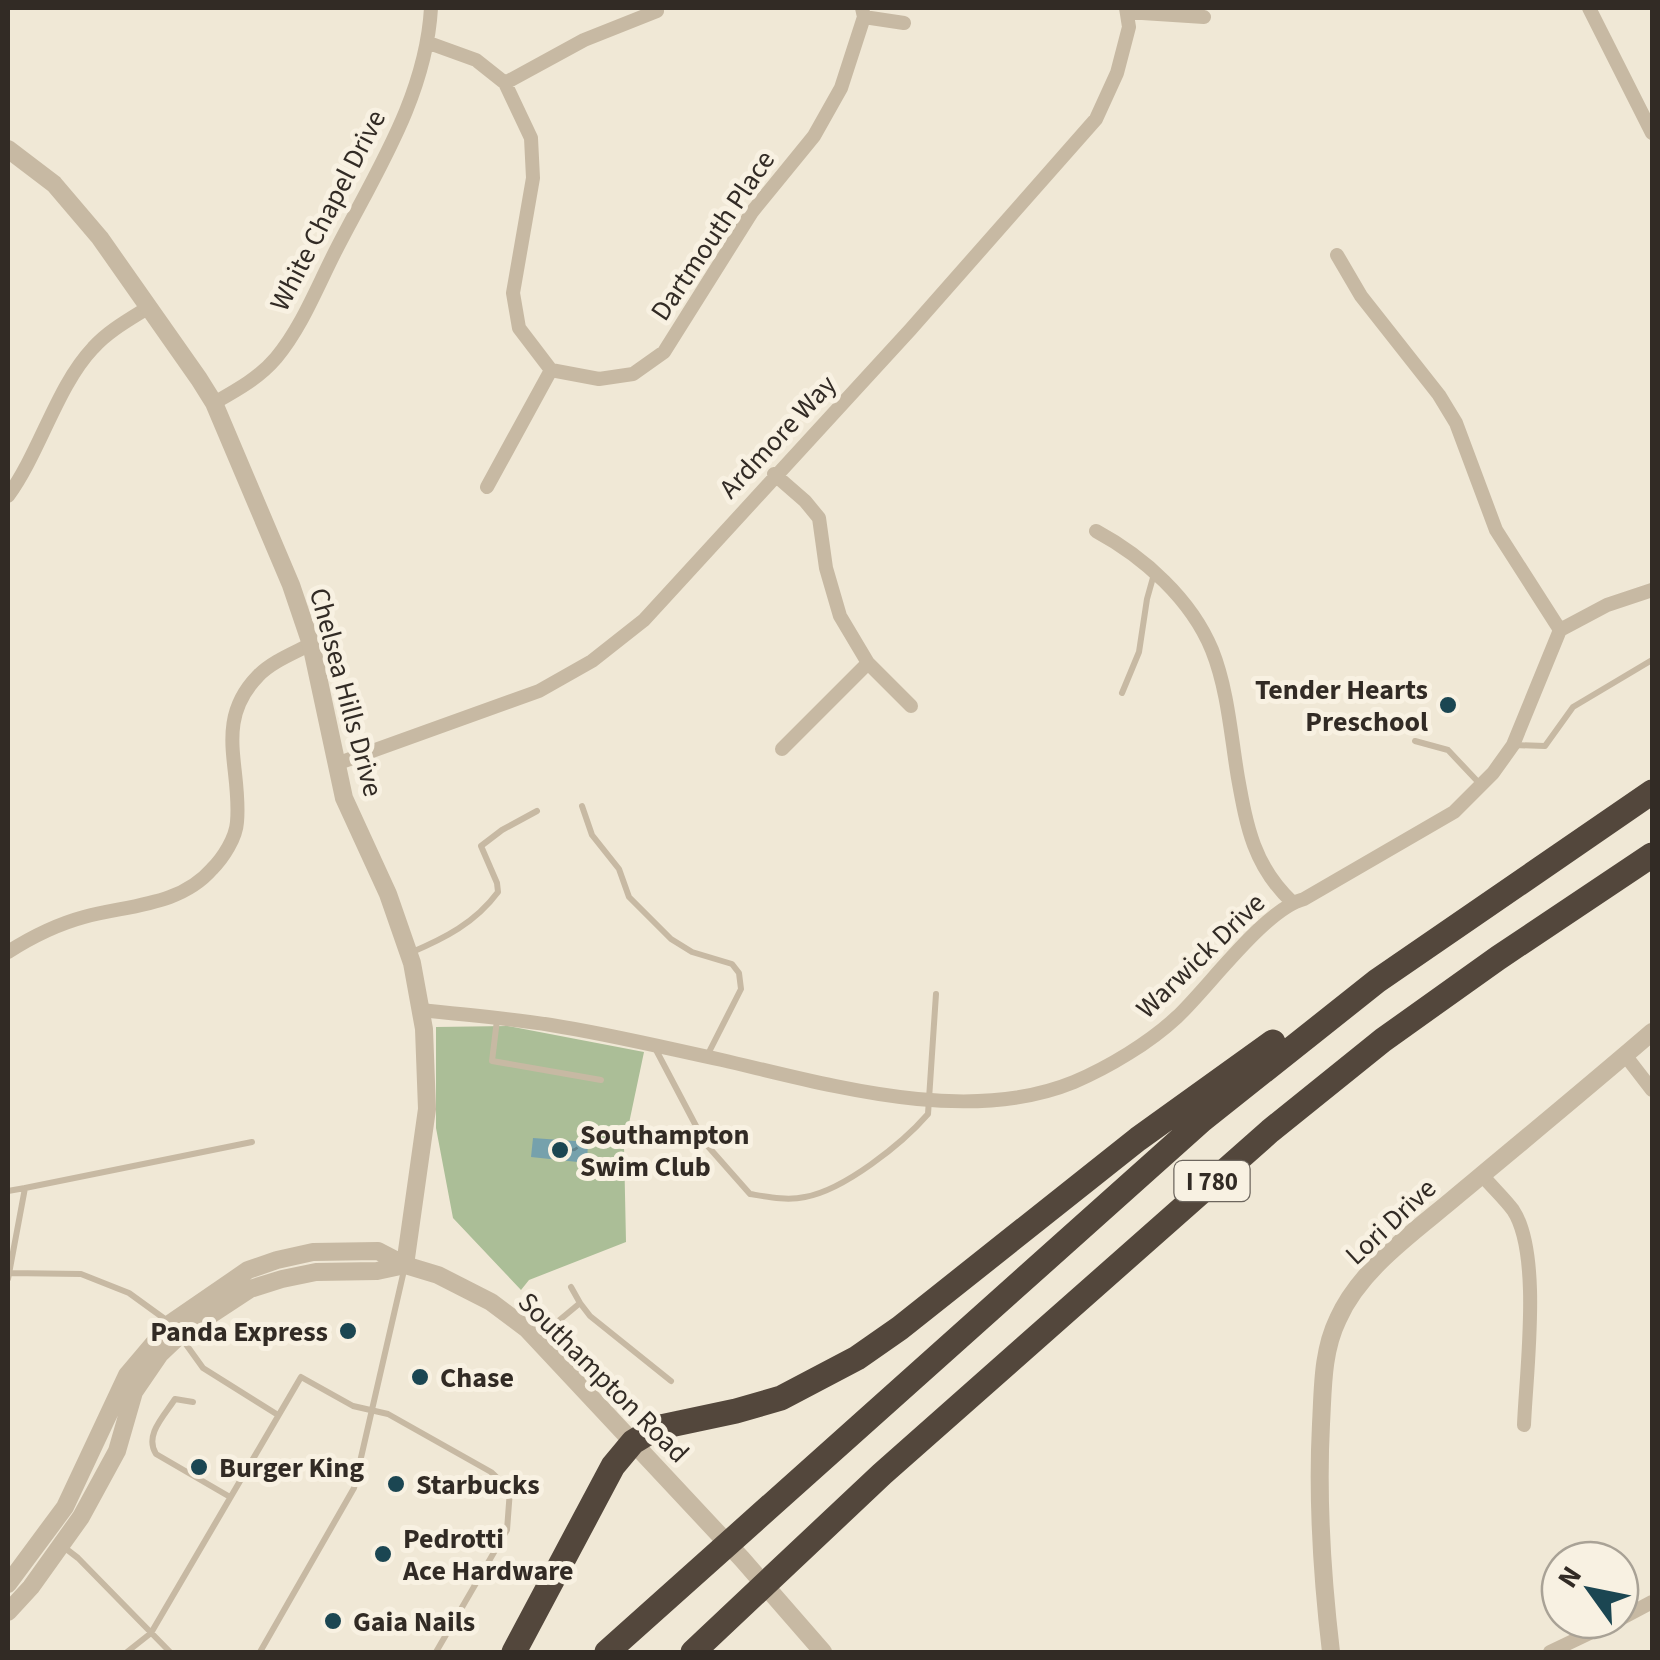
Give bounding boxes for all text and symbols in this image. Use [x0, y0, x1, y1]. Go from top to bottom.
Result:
street label: White Chapel Drive [260, 103, 396, 318]
street label: Dartmouth Place [641, 142, 785, 329]
street label: Ardmore Way [710, 366, 846, 507]
street label: Chelsea Hills Drive [299, 583, 393, 801]
place label: Tender Hearts Preschool [1255, 670, 1428, 742]
marker: Tender Hearts Preschool [1437, 694, 1459, 716]
street label: Warwick Drive [1127, 884, 1274, 1028]
place label: Southampton Swim Club [580, 1115, 750, 1187]
marker: Southampton Swim Club [549, 1139, 571, 1161]
road number: I 780 [1174, 1161, 1250, 1201]
street label: Lori Drive [1336, 1169, 1445, 1274]
street label: Southampton Road [509, 1283, 698, 1472]
place label: Panda Express [150, 1312, 328, 1352]
marker: Panda Express [337, 1320, 359, 1342]
place label: Chase [440, 1358, 514, 1398]
marker: Chase [409, 1366, 431, 1388]
place label: Burger King [219, 1448, 364, 1488]
marker: Burger King [188, 1456, 210, 1478]
place label: Starbucks [416, 1465, 540, 1505]
marker: Starbucks [385, 1473, 407, 1495]
place label: Pedrotti Ace Hardware [402, 1519, 574, 1591]
north arrow [1540, 1540, 1640, 1640]
marker: Pedrotti Ace Hardware [372, 1543, 394, 1565]
text: N [1548, 1558, 1592, 1596]
place label: Gaia Nails [353, 1602, 475, 1642]
marker: Gaia Nails [322, 1610, 344, 1632]

